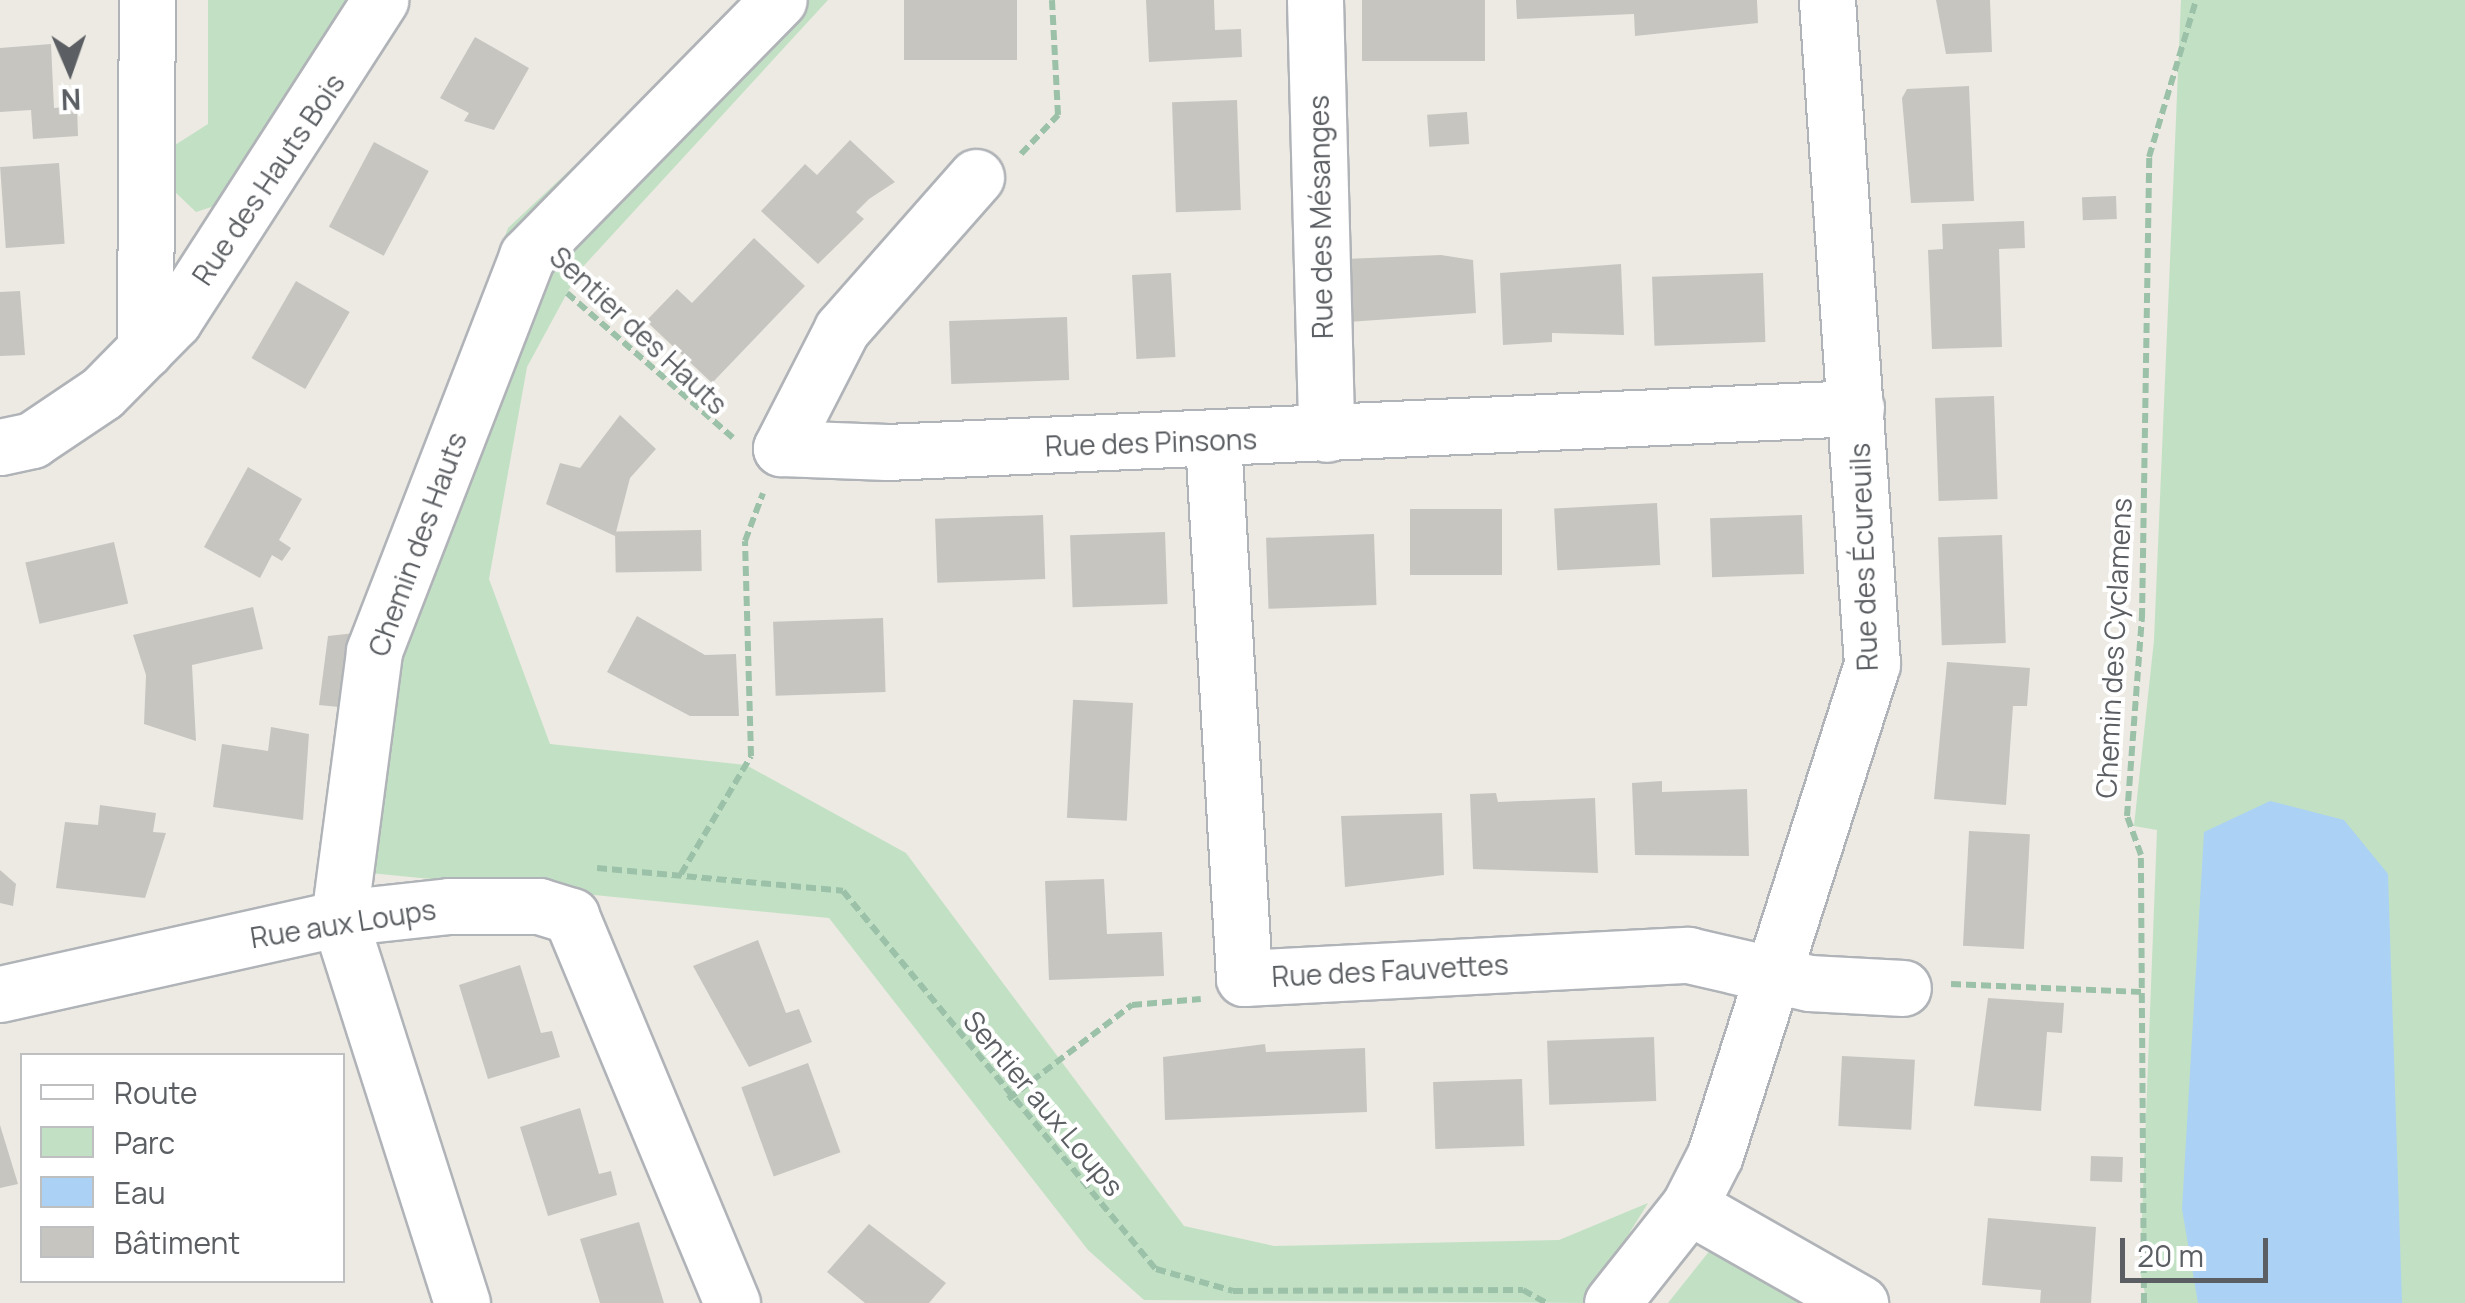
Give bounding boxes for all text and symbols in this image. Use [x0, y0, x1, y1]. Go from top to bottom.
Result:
north arrow [20, 20, 120, 120]
street label: Rue des Hauts Bois [185, 67, 351, 291]
text: N [60, 81, 82, 119]
street label: Rue des Mésanges [1301, 95, 1339, 339]
street label: Sentier des Hauts [543, 239, 735, 421]
street label: Rue des Pinsons [1044, 422, 1258, 462]
street label: Chemin des Hauts [361, 428, 473, 660]
street label: Rue des Écureuils [1842, 442, 1884, 672]
street label: Chemin des Cyclamens [2088, 497, 2138, 799]
street label: Rue aux Loups [248, 892, 438, 954]
street label: Rue des Fauvettes [1271, 947, 1509, 993]
street label: Sentier aux Loups [957, 1004, 1131, 1202]
legend [20, 1053, 345, 1283]
text: Route [114, 1072, 197, 1113]
text: Parc [114, 1122, 175, 1163]
text: Eau [114, 1172, 166, 1213]
scale bar [2125, 1218, 2272, 1280]
text: Bâtiment [114, 1222, 240, 1263]
text: 20 m [2137, 1235, 2204, 1276]

